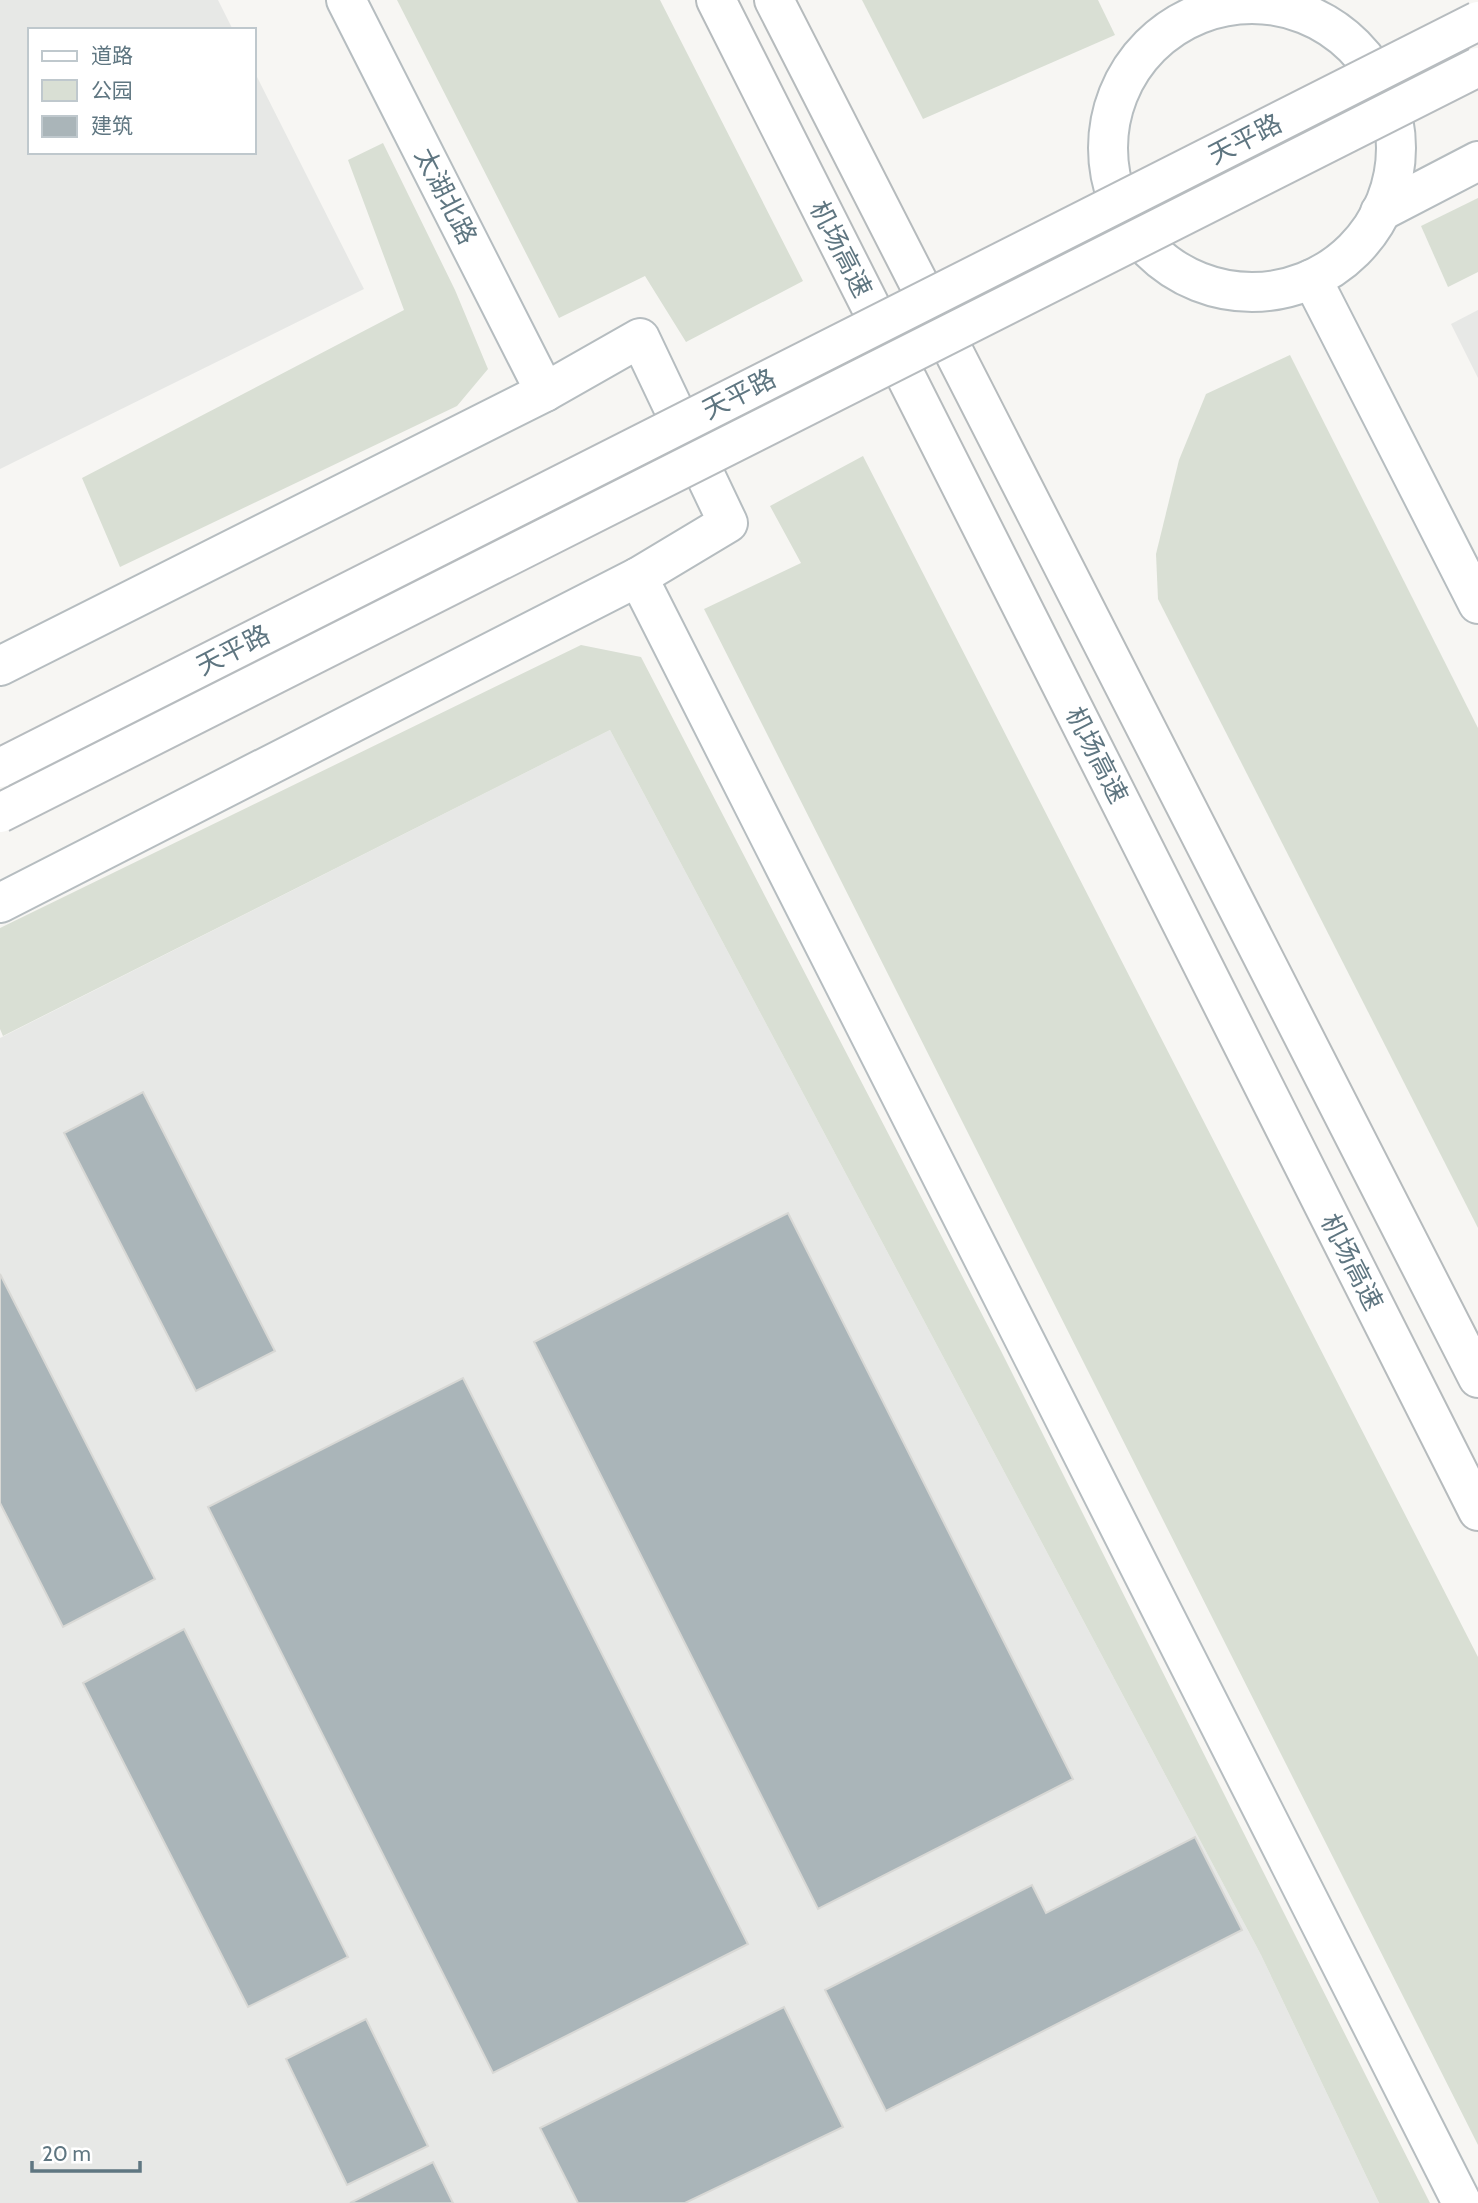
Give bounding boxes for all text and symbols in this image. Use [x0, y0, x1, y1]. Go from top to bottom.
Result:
legend [28, 28, 256, 154]
text: 道路 [91, 43, 133, 68]
text: 公园 [91, 78, 133, 103]
street label: 天平路 [1203, 107, 1287, 171]
text: 建筑 [91, 113, 133, 138]
street label: 太湖北路 [408, 142, 484, 250]
street label: 机场高速 [803, 195, 879, 303]
street label: 天平路 [697, 362, 781, 426]
street label: 天平路 [191, 618, 275, 682]
street label: 机场高速 [1059, 701, 1135, 809]
street label: 机场高速 [1314, 1208, 1390, 1316]
scale bar [32, 2130, 140, 2174]
text: 20 m [42, 2141, 91, 2166]

